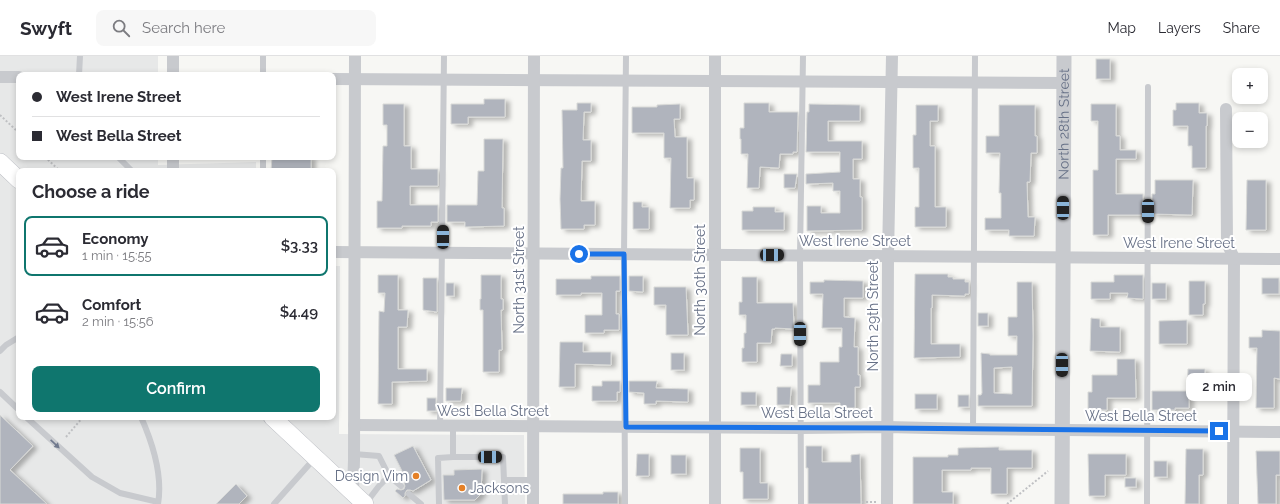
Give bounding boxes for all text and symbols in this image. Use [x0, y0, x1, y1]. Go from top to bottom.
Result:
search box [96, 10, 376, 46]
text: Swyft [20, 17, 72, 39]
icon: search [110, 17, 132, 39]
text: Search here [142, 19, 225, 37]
text: Map [1108, 20, 1136, 36]
text: Layers [1158, 20, 1201, 36]
text: Share [1223, 20, 1260, 36]
street label: North 28th Street [1055, 68, 1072, 180]
map controls [1232, 68, 1268, 148]
button: + [1232, 68, 1268, 104]
text: West Irene Street [56, 88, 181, 106]
button: − [1232, 112, 1268, 148]
text: West Bella Street [56, 127, 182, 145]
text: Choose a ride [32, 181, 150, 202]
car [1057, 196, 1069, 220]
car [1142, 199, 1154, 223]
street label: North 30th Street [692, 224, 708, 336]
car [437, 225, 449, 249]
street label: North 31st Street [511, 226, 527, 334]
icon: car [34, 228, 70, 264]
text: Economy [82, 230, 149, 248]
street label: West Irene Street [799, 233, 911, 249]
street label: West Irene Street [1123, 235, 1235, 251]
text: $3.33 [281, 237, 318, 255]
route start [570, 245, 588, 263]
text: 1 min · 15:55 [82, 248, 152, 263]
car [760, 249, 784, 261]
street label: North 29th Street [865, 260, 881, 372]
icon: car [34, 294, 70, 330]
text: Comfort [82, 296, 141, 314]
text: $4.49 [280, 303, 318, 321]
text: 2 min · 15:56 [82, 314, 154, 329]
car [794, 322, 806, 346]
car [1056, 353, 1068, 377]
button: Confirm [32, 366, 320, 412]
callout: 2 min [1186, 373, 1252, 401]
text: 2 min [1202, 379, 1236, 394]
street label: West Bella Street [437, 403, 549, 419]
street label: West Bella Street [761, 405, 873, 421]
street label: West Bella Street [1085, 408, 1197, 424]
route end [1210, 422, 1228, 440]
one-way arrow [50, 439, 59, 448]
car [478, 451, 502, 463]
place label: Design Vim [335, 468, 408, 484]
marker: Design Vim [411, 471, 421, 481]
place label: Jacksons [470, 480, 530, 496]
marker: Jacksons [457, 483, 467, 493]

